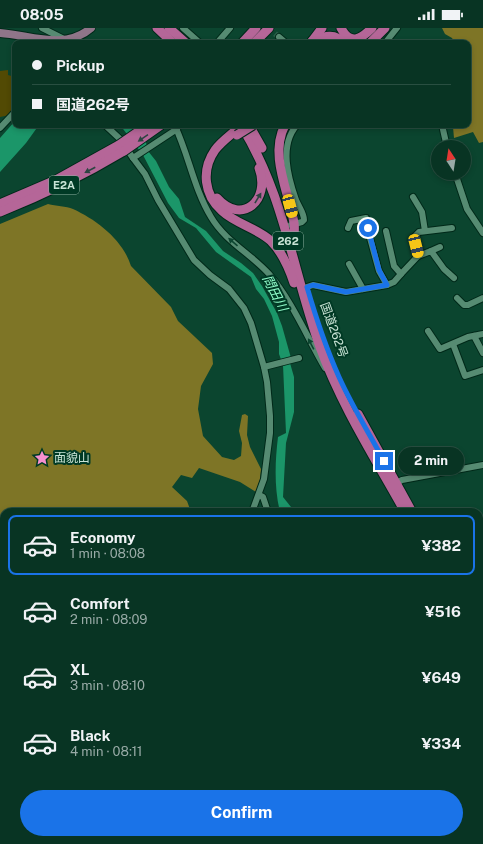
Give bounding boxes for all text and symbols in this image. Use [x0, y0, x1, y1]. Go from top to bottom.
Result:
text: 08:05 [20, 6, 64, 23]
text: Pickup [56, 57, 105, 74]
text: 国道262号 [56, 96, 130, 113]
one-way arrow [138, 134, 148, 142]
north arrow [431, 140, 471, 180]
map controls [431, 140, 471, 180]
one-way arrow [85, 167, 96, 174]
road number: E2A [49, 176, 79, 194]
one-way arrow [254, 192, 261, 204]
car [281, 193, 299, 219]
route start [359, 219, 377, 237]
road number: 262 [273, 232, 303, 250]
car [407, 233, 425, 259]
one-way arrow [228, 238, 238, 247]
water label: 問田川 [259, 272, 291, 316]
street label: 国道262号 [318, 300, 350, 360]
one-way arrow [308, 338, 315, 350]
callout: 2 min [398, 447, 464, 475]
place icon: 面貌山 [33, 449, 51, 467]
place label: 面貌山 [54, 451, 90, 465]
route end [375, 452, 393, 470]
text: 2 min [414, 453, 448, 468]
icon: car [22, 527, 58, 563]
text: Economy [70, 529, 135, 546]
text: ¥382 [422, 537, 461, 554]
text: 1 min · 08:08 [70, 546, 145, 561]
icon: car [22, 593, 58, 629]
text: Comfort [70, 595, 130, 612]
text: ¥516 [425, 603, 461, 620]
text: 2 min · 08:09 [70, 612, 147, 627]
icon: car [22, 659, 58, 695]
text: XL [70, 661, 89, 678]
text: ¥649 [422, 669, 461, 686]
text: 3 min · 08:10 [70, 678, 145, 693]
icon: car [22, 725, 58, 761]
text: Black [70, 727, 110, 744]
text: ¥334 [421, 735, 461, 752]
text: 4 min · 08:11 [70, 744, 142, 759]
button: Confirm [20, 790, 463, 836]

